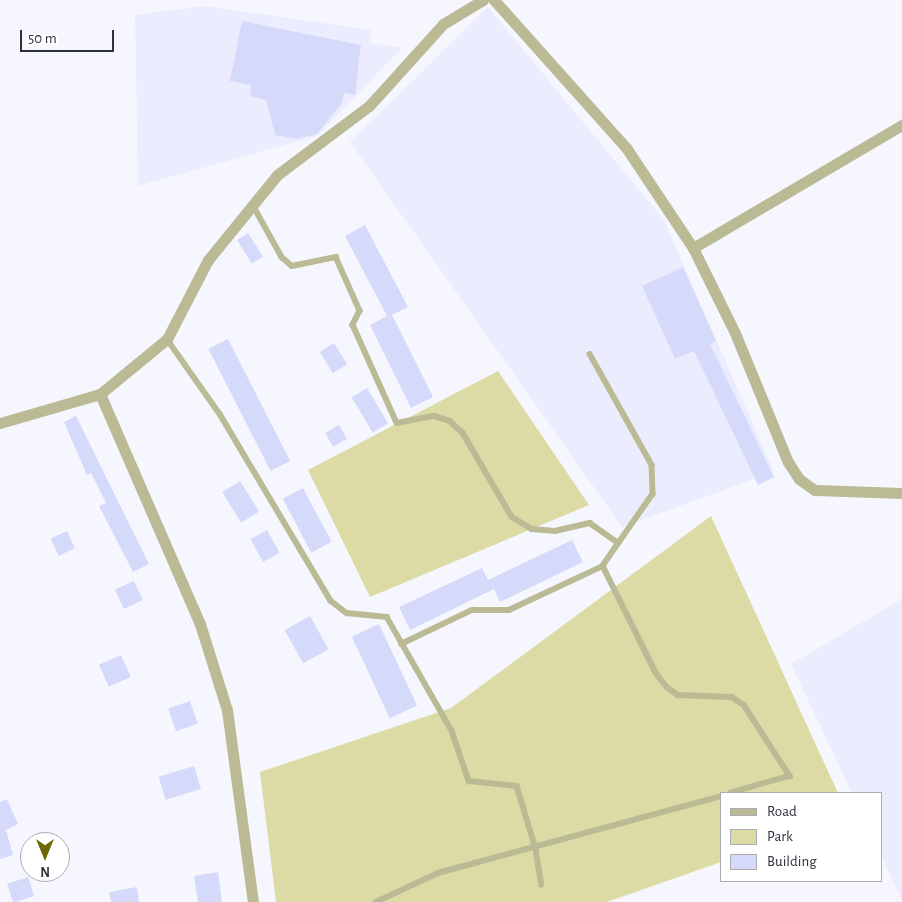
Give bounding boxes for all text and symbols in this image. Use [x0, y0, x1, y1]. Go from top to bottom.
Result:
scale bar [22, 20, 116, 52]
text: 50 m [28, 31, 57, 46]
legend [720, 792, 882, 882]
text: Road [767, 804, 797, 819]
text: Park [767, 829, 793, 844]
north arrow [20, 832, 70, 882]
text: Building [767, 854, 817, 869]
text: N [40, 864, 50, 878]

